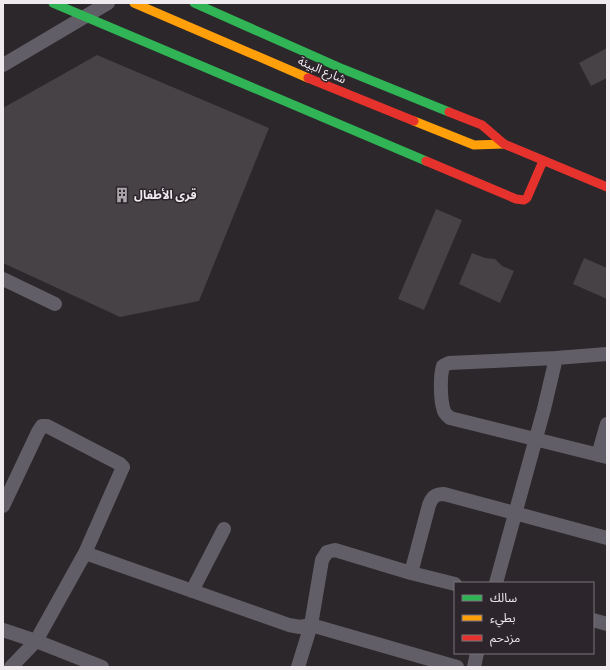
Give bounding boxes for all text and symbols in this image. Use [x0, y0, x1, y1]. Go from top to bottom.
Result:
street label: شارع البيئة [295, 54, 348, 88]
building icon: قرى الأطفال [113, 186, 131, 204]
place label: قرى الأطفال [134, 188, 197, 202]
legend [454, 582, 594, 654]
text: سالك [490, 591, 517, 605]
text: بطيء [490, 611, 516, 628]
text: مزدحم [490, 631, 520, 647]

